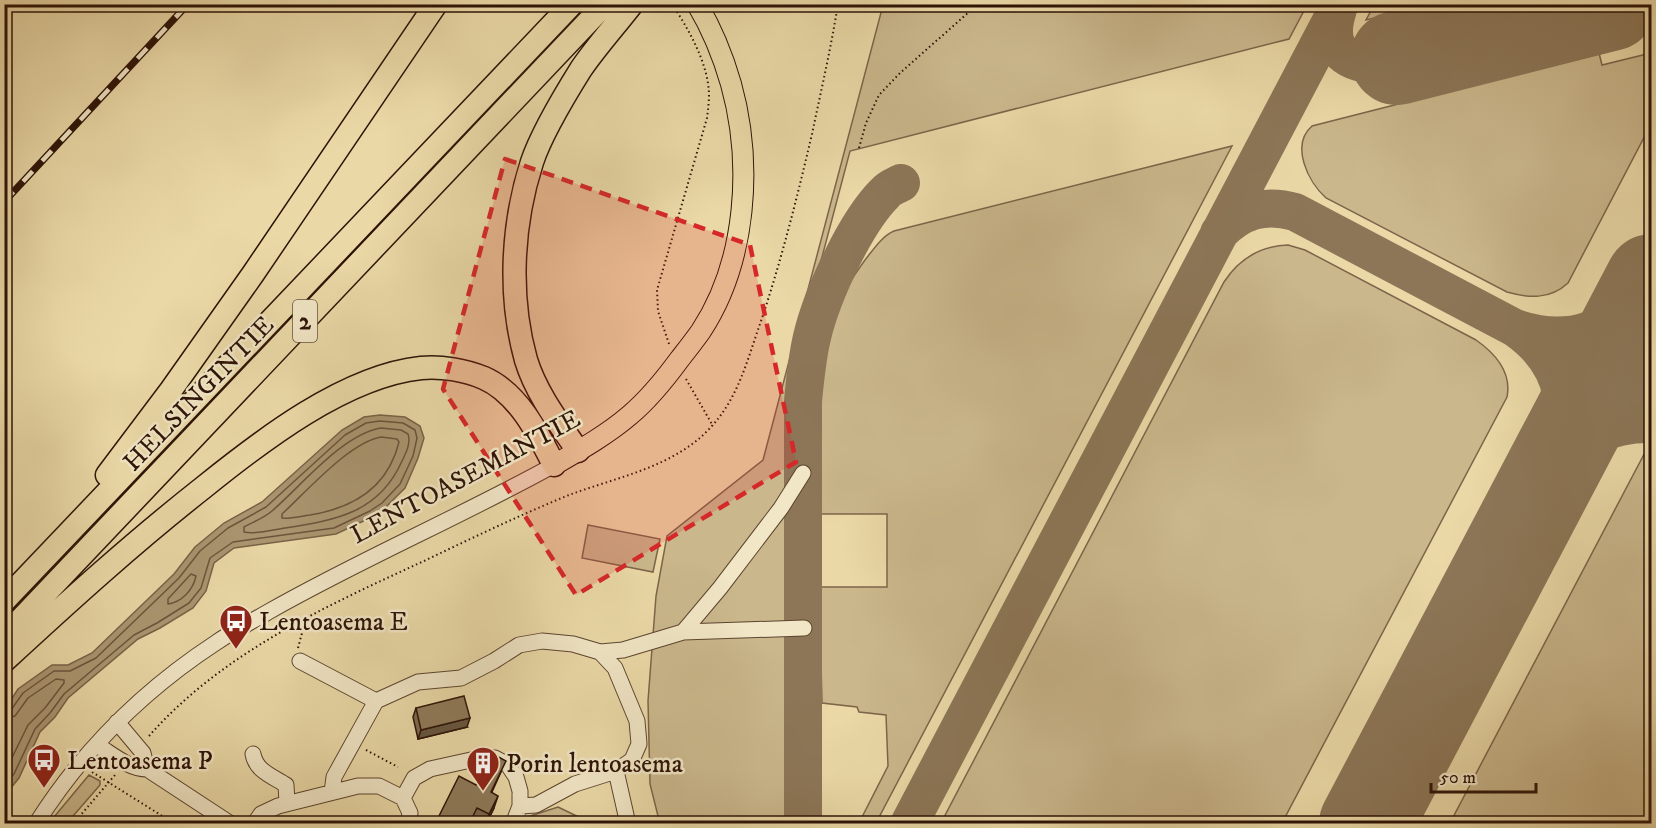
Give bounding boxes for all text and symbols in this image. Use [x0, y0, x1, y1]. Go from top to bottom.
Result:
road number: 2 [293, 300, 317, 342]
street label: HELSINGINTIE [117, 309, 282, 479]
street label: LENTOASEMANTIE [345, 403, 586, 552]
bus stop icon: Lentoasema E [218, 603, 254, 650]
place label: Lentoasema E [259, 606, 408, 639]
bus stop icon: Lentoasema P [26, 742, 62, 789]
place label: Lentoasema P [67, 745, 213, 778]
building icon: Porin lentoasema [465, 745, 501, 792]
place label: Porin lentoasema [506, 748, 683, 781]
scale bar [1431, 756, 1536, 794]
text: 50 m [1440, 767, 1476, 789]

